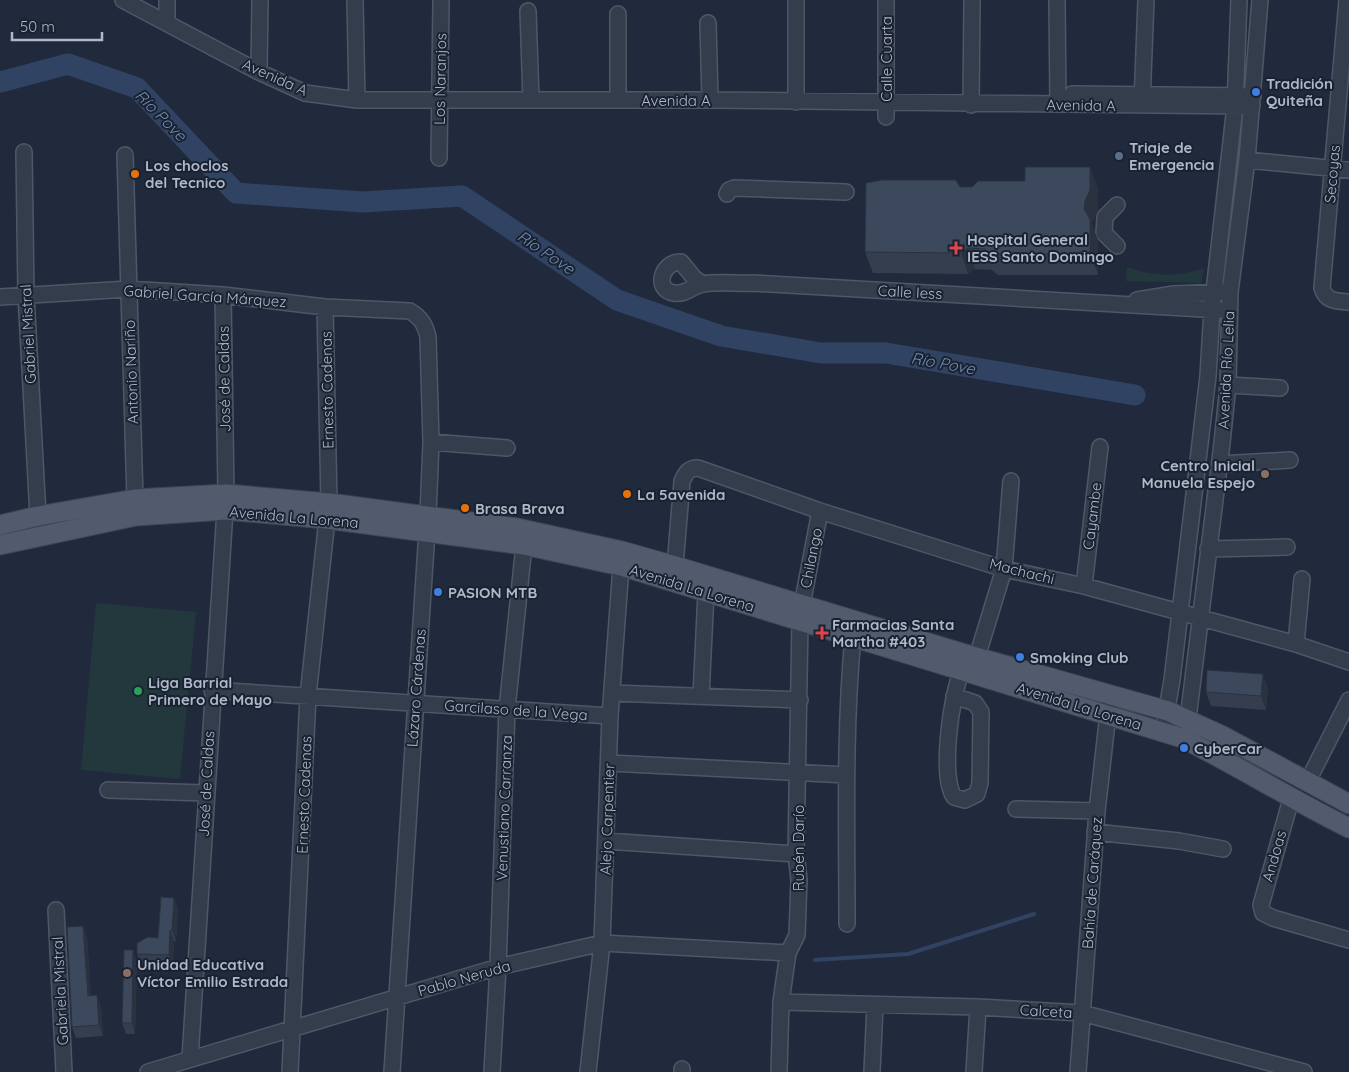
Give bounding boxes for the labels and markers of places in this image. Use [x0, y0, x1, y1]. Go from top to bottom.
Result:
place label: Tradición Quiteña [1266, 74, 1333, 110]
marker: Tradición Quiteña [1250, 86, 1262, 98]
place label: Triaje de Emergencia [1129, 138, 1214, 174]
marker: Triaje de Emergencia [1113, 150, 1125, 162]
place label: Los choclos del Tecnico [145, 156, 228, 192]
marker: Los choclos del Tecnico [129, 168, 141, 180]
place label: Hospital General IESS Santo Domingo [967, 230, 1114, 266]
marker: Hospital General IESS Santo Domingo [949, 241, 963, 255]
place label: Centro Inicial Manuela Espejo [1141, 456, 1255, 492]
marker: Centro Inicial Manuela Espejo [1259, 468, 1271, 480]
place label: La 5avenida [637, 485, 725, 504]
marker: La 5avenida [621, 488, 633, 500]
place label: Brasa Brava [475, 499, 565, 518]
marker: Brasa Brava [459, 502, 471, 514]
place label: PASION MTB [448, 583, 537, 602]
marker: PASION MTB [432, 586, 444, 598]
place label: Farmacias Santa Martha #403 [832, 615, 954, 651]
marker: Farmacias Santa Martha #403 [816, 627, 828, 639]
place label: Smoking Club [1030, 648, 1129, 667]
marker: Smoking Club [1014, 651, 1026, 663]
place label: Liga Barrial Primero de Mayo [148, 673, 272, 709]
marker: Liga Barrial Primero de Mayo [132, 685, 144, 697]
place label: CyberCar [1194, 739, 1263, 758]
marker: CyberCar [1178, 742, 1190, 754]
place label: Unidad Educativa Víctor Emilio Estrada [137, 955, 288, 991]
marker: Unidad Educativa Víctor Emilio Estrada [121, 967, 133, 979]

